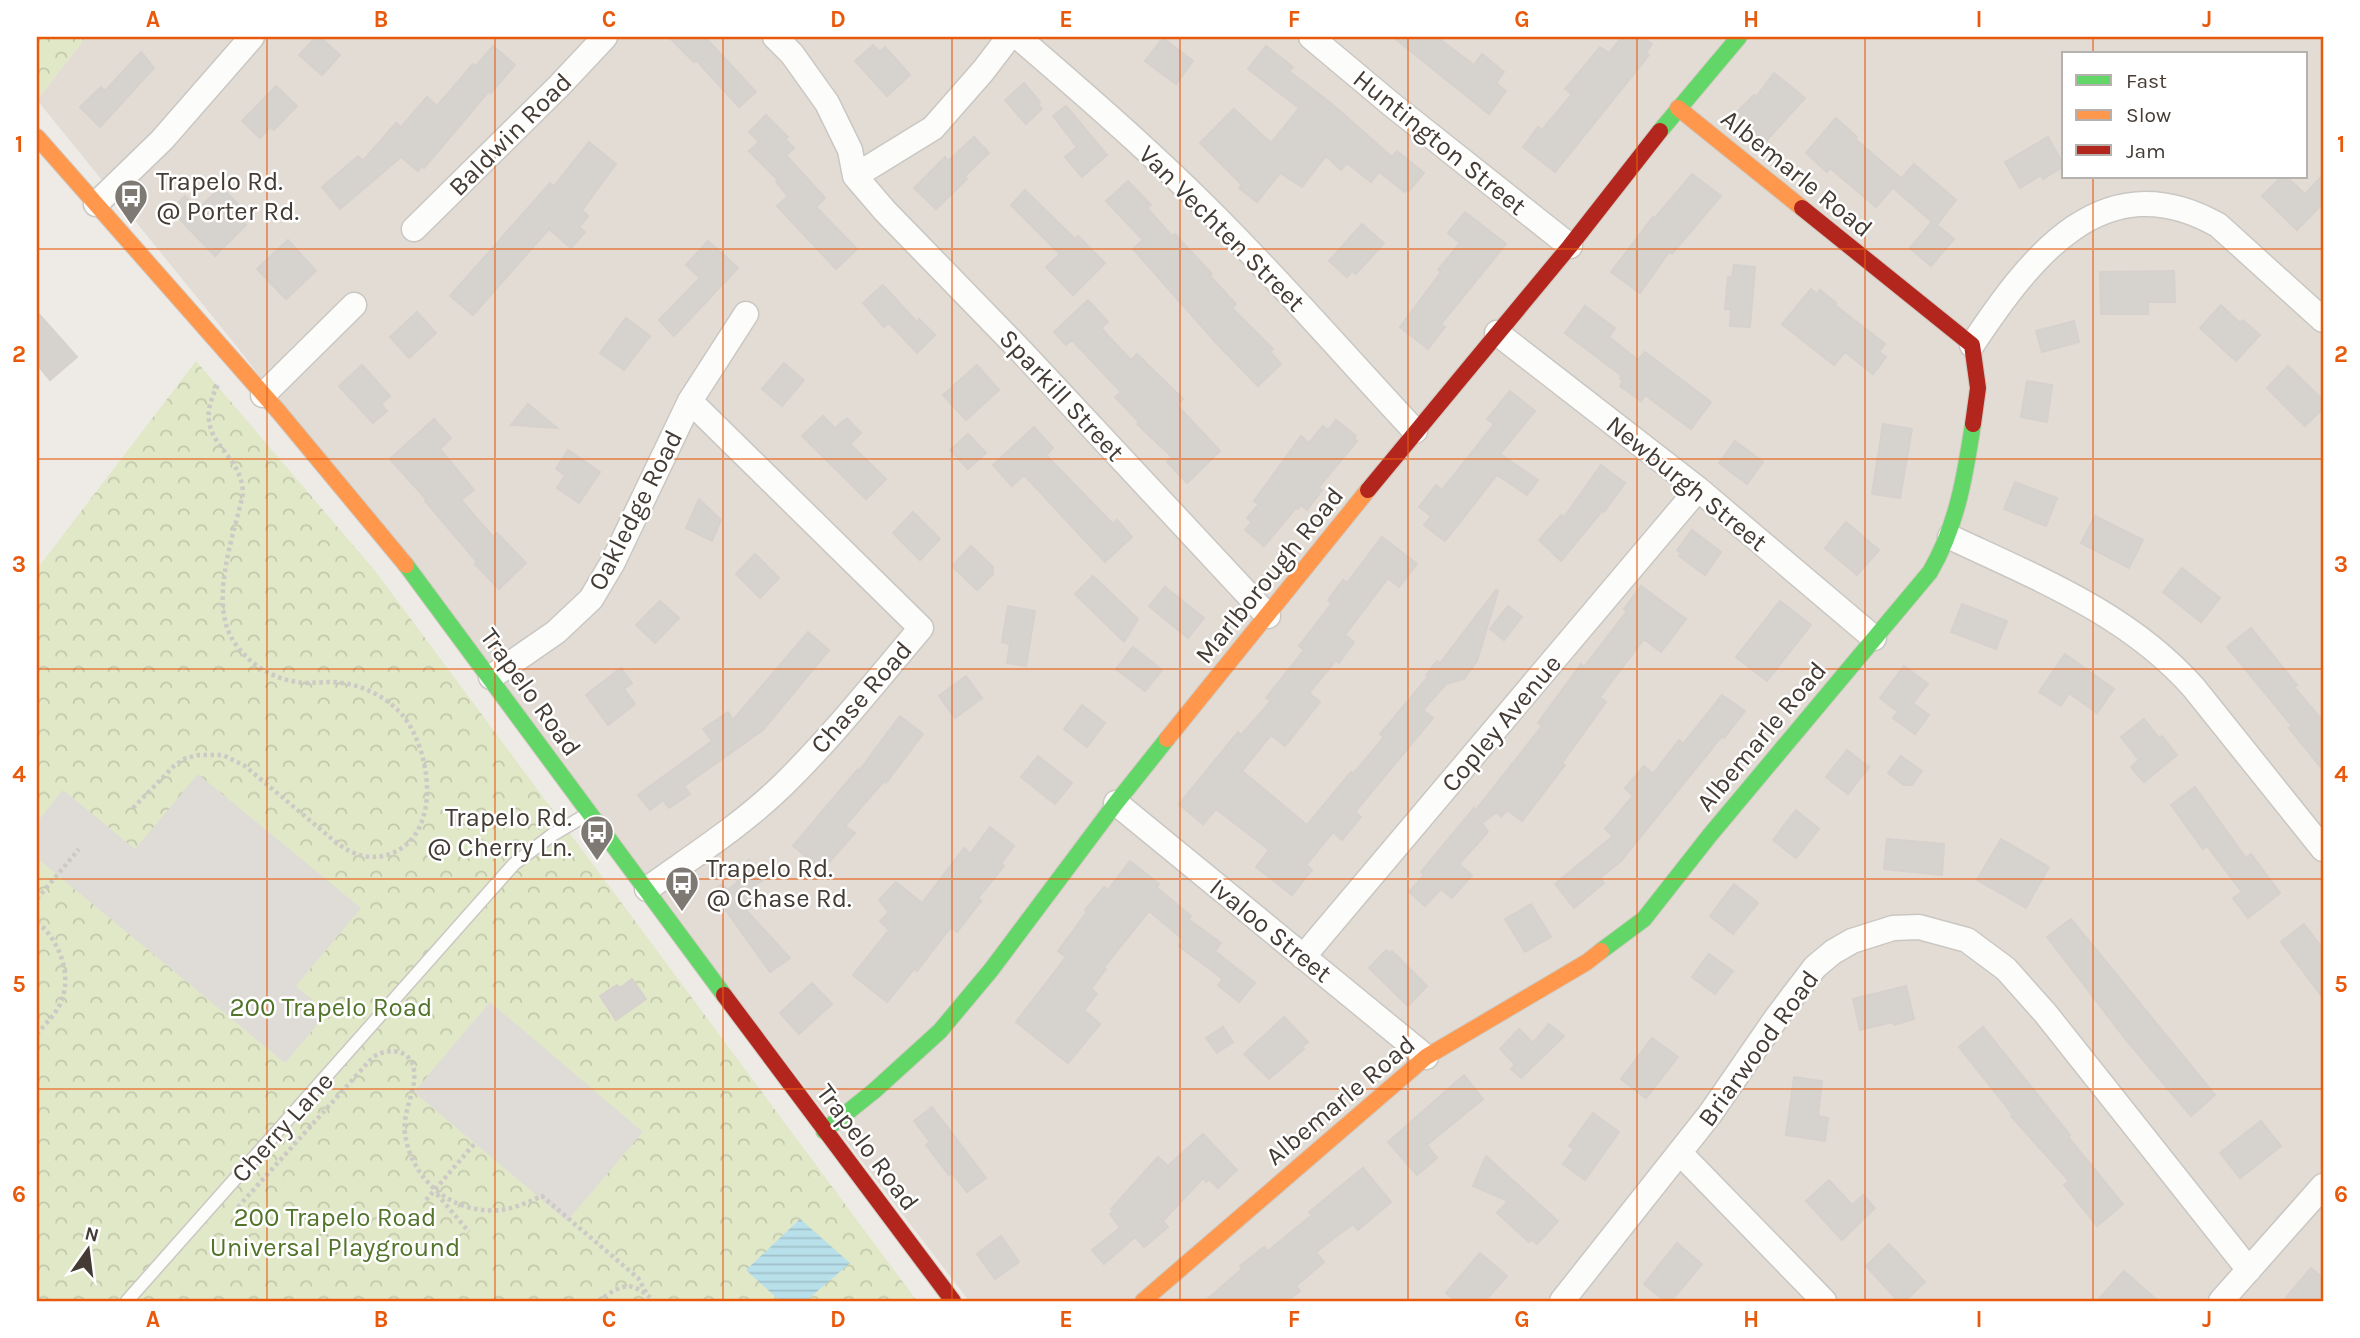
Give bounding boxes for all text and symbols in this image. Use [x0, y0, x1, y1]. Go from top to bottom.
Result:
text: A [146, 6, 160, 33]
text: B [374, 6, 388, 33]
text: C [602, 6, 616, 33]
text: D [830, 6, 846, 33]
text: E [1059, 6, 1073, 33]
text: F [1288, 6, 1300, 33]
text: G [1514, 6, 1530, 33]
text: H [1743, 6, 1759, 33]
text: I [1975, 6, 1983, 33]
text: J [2202, 6, 2212, 33]
legend [2062, 52, 2308, 178]
street label: Huntington Street [1347, 63, 1533, 222]
street label: Baldwin Road [442, 66, 578, 202]
text: Fast [2126, 69, 2167, 93]
street label: Albemarle Road [1715, 103, 1879, 244]
text: Slow [2126, 103, 2171, 127]
text: 1 [15, 131, 23, 158]
text: 1 [2337, 131, 2345, 158]
street label: Van Vechten Street [1132, 139, 1311, 318]
text: Jam [2126, 139, 2166, 163]
place label: Trapelo Rd. @ Porter Rd. [156, 166, 299, 227]
bus stop icon: Trapelo Rd. @ Porter Rd. [112, 177, 150, 226]
street label: Sparkill Street [993, 323, 1131, 468]
text: 2 [12, 341, 26, 368]
text: 2 [2334, 341, 2348, 368]
street label: Newburgh Street [1600, 409, 1774, 558]
street label: Oakledge Road [582, 425, 689, 596]
street label: Marlborough Road [1189, 481, 1350, 670]
text: 3 [12, 551, 26, 578]
text: 3 [2334, 551, 2348, 578]
street label: Trapelo Road [474, 622, 587, 762]
street label: Chase Road [804, 635, 919, 760]
street label: Copley Avenue [1435, 648, 1568, 798]
street label: Albemarle Road [1690, 655, 1833, 817]
text: 4 [12, 761, 26, 788]
text: 4 [2334, 761, 2348, 788]
place label: Trapelo Rd. @ Cherry Ln. [427, 802, 572, 863]
bus stop icon: Trapelo Rd. @ Cherry Ln. [578, 813, 616, 862]
place label: Trapelo Rd. @ Chase Rd. [706, 853, 852, 914]
bus stop icon: Trapelo Rd. @ Chase Rd. [663, 864, 701, 913]
street label: Ivaloo Street [1203, 872, 1338, 989]
street label: Briarwood Road [1691, 964, 1826, 1133]
text: 5 [12, 971, 26, 998]
text: 5 [2334, 971, 2348, 998]
park label: 200 Trapelo Road [230, 992, 433, 1023]
street label: Albemarle Road [1259, 1029, 1421, 1172]
street label: Cherry Lane [225, 1066, 340, 1189]
street label: Trapelo Road [810, 1078, 925, 1217]
text: 6 [12, 1181, 26, 1208]
text: 6 [2334, 1181, 2348, 1208]
park label: 200 Trapelo Road Universal Playground [210, 1202, 460, 1263]
north arrow [52, 1216, 122, 1286]
text: N [83, 1222, 101, 1247]
text: A [146, 1306, 160, 1333]
text: B [374, 1306, 388, 1333]
text: C [602, 1306, 616, 1333]
text: D [830, 1306, 846, 1333]
text: E [1059, 1306, 1073, 1333]
text: F [1288, 1306, 1300, 1333]
text: G [1514, 1306, 1530, 1333]
text: H [1743, 1306, 1759, 1333]
text: I [1975, 1306, 1983, 1333]
text: J [2202, 1306, 2212, 1333]

